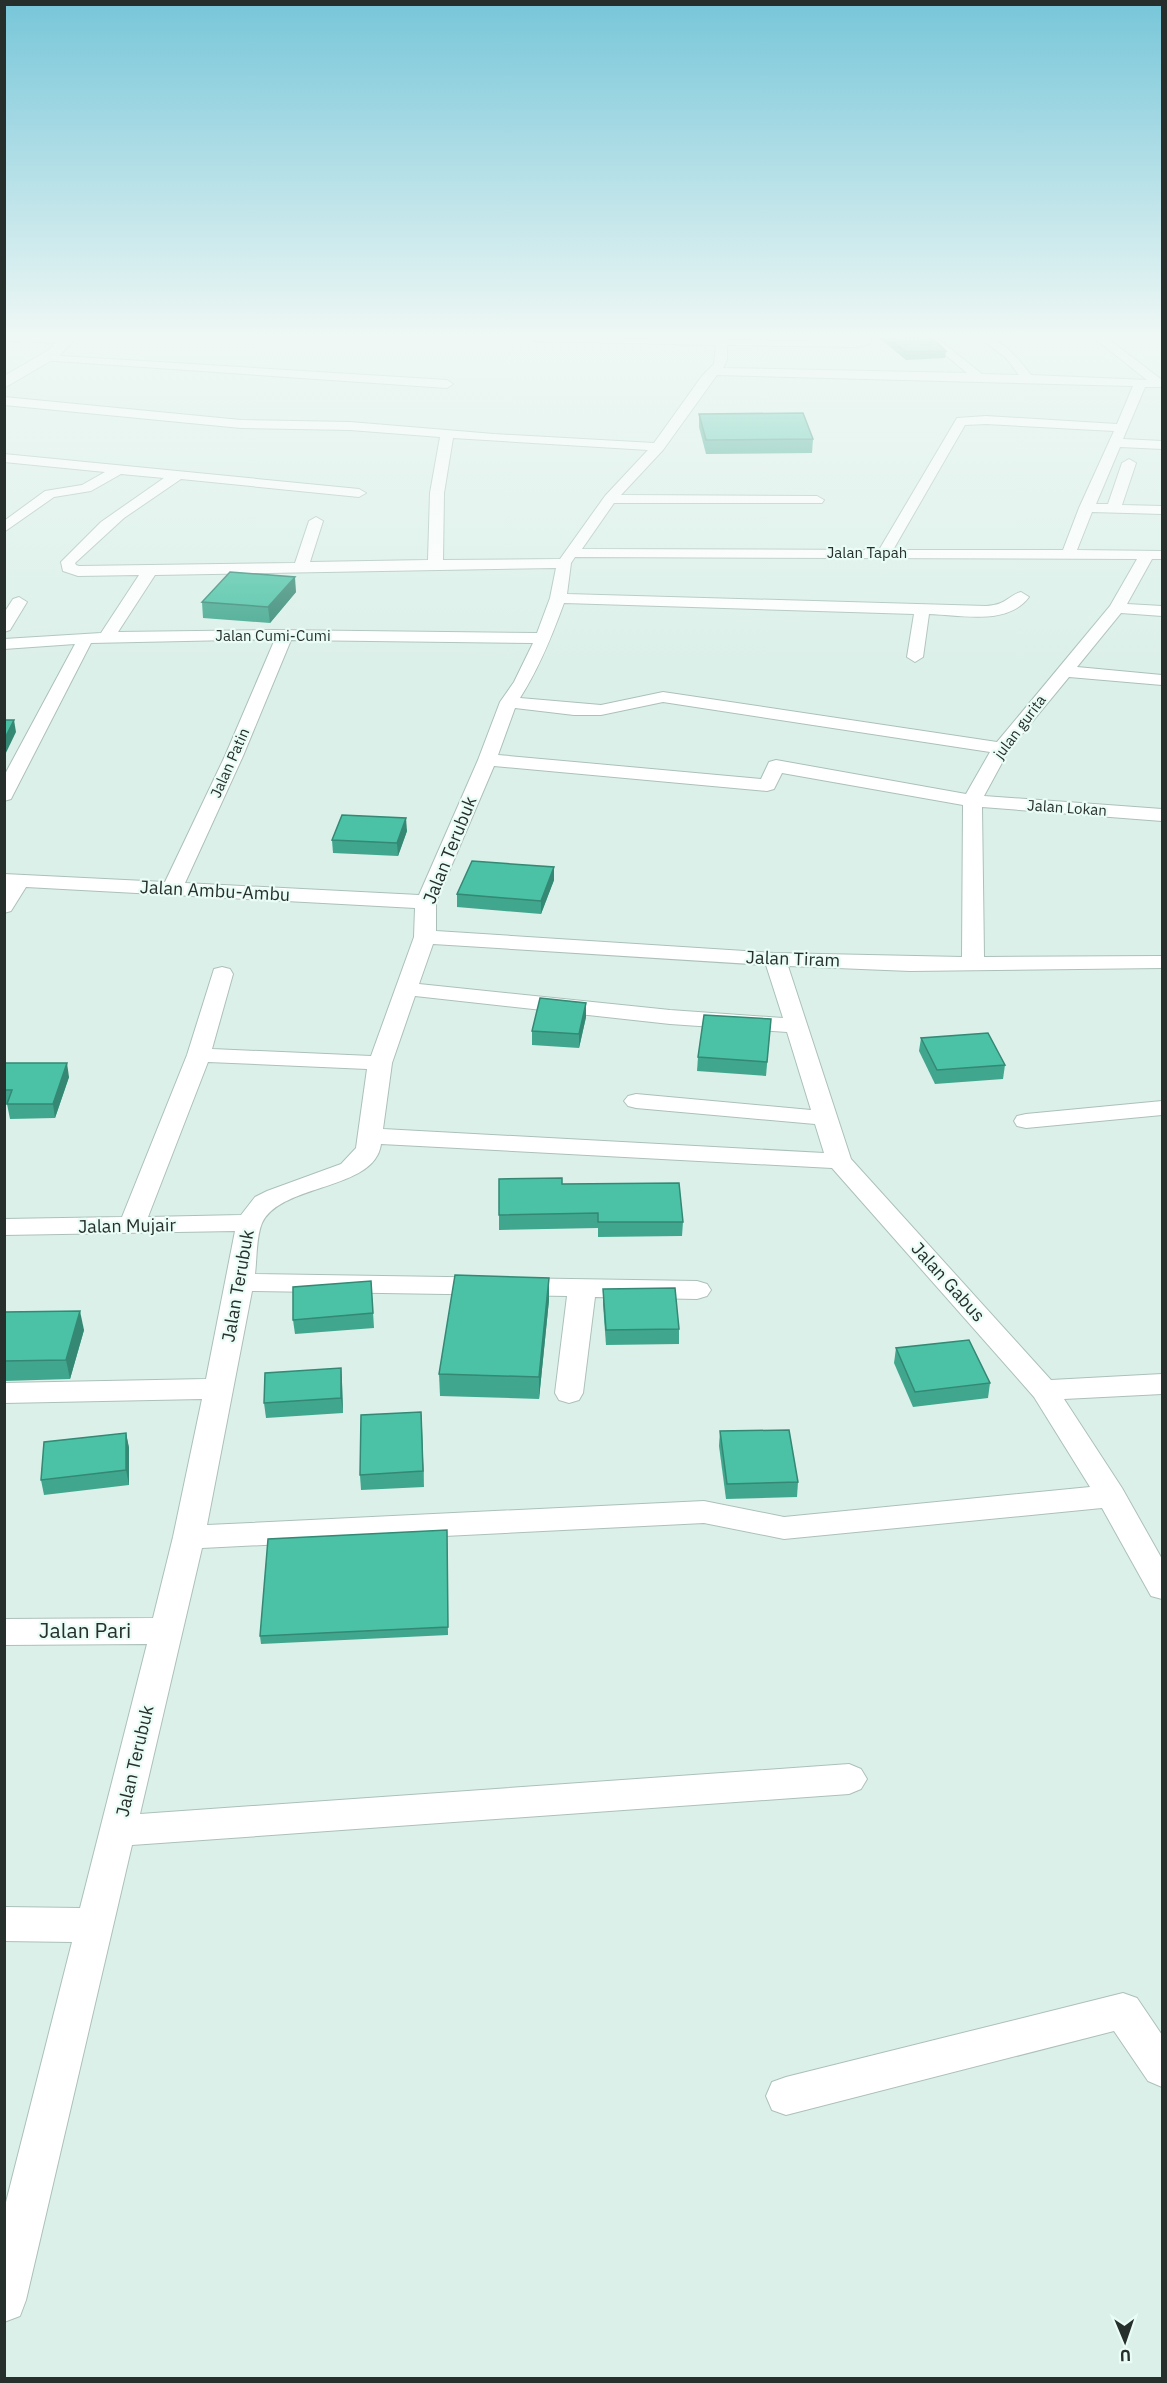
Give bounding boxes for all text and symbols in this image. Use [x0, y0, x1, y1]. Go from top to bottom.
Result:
street label: Jalan Tapah [827, 543, 907, 562]
street label: Jalan Cumi-Cumi [215, 626, 331, 645]
street label: julan gurita [989, 691, 1050, 763]
street label: Jalan Patin [206, 725, 253, 801]
street label: Jalan Terubuk [418, 792, 482, 907]
street label: Jalan Lokan [1027, 795, 1108, 820]
street label: Jalan Ambu-Ambu [139, 875, 291, 906]
street label: Jalan Tiram [745, 945, 841, 972]
street label: Jalan Mujair [78, 1213, 176, 1238]
street label: Jalan Terubuk [216, 1227, 259, 1344]
street label: Jalan Gabus [907, 1237, 990, 1326]
street label: Jalan Pari [39, 1616, 131, 1644]
street label: Jalan Terubuk [111, 1702, 159, 1819]
north arrow [1095, 2311, 1155, 2371]
text: U [1120, 2346, 1131, 2366]

